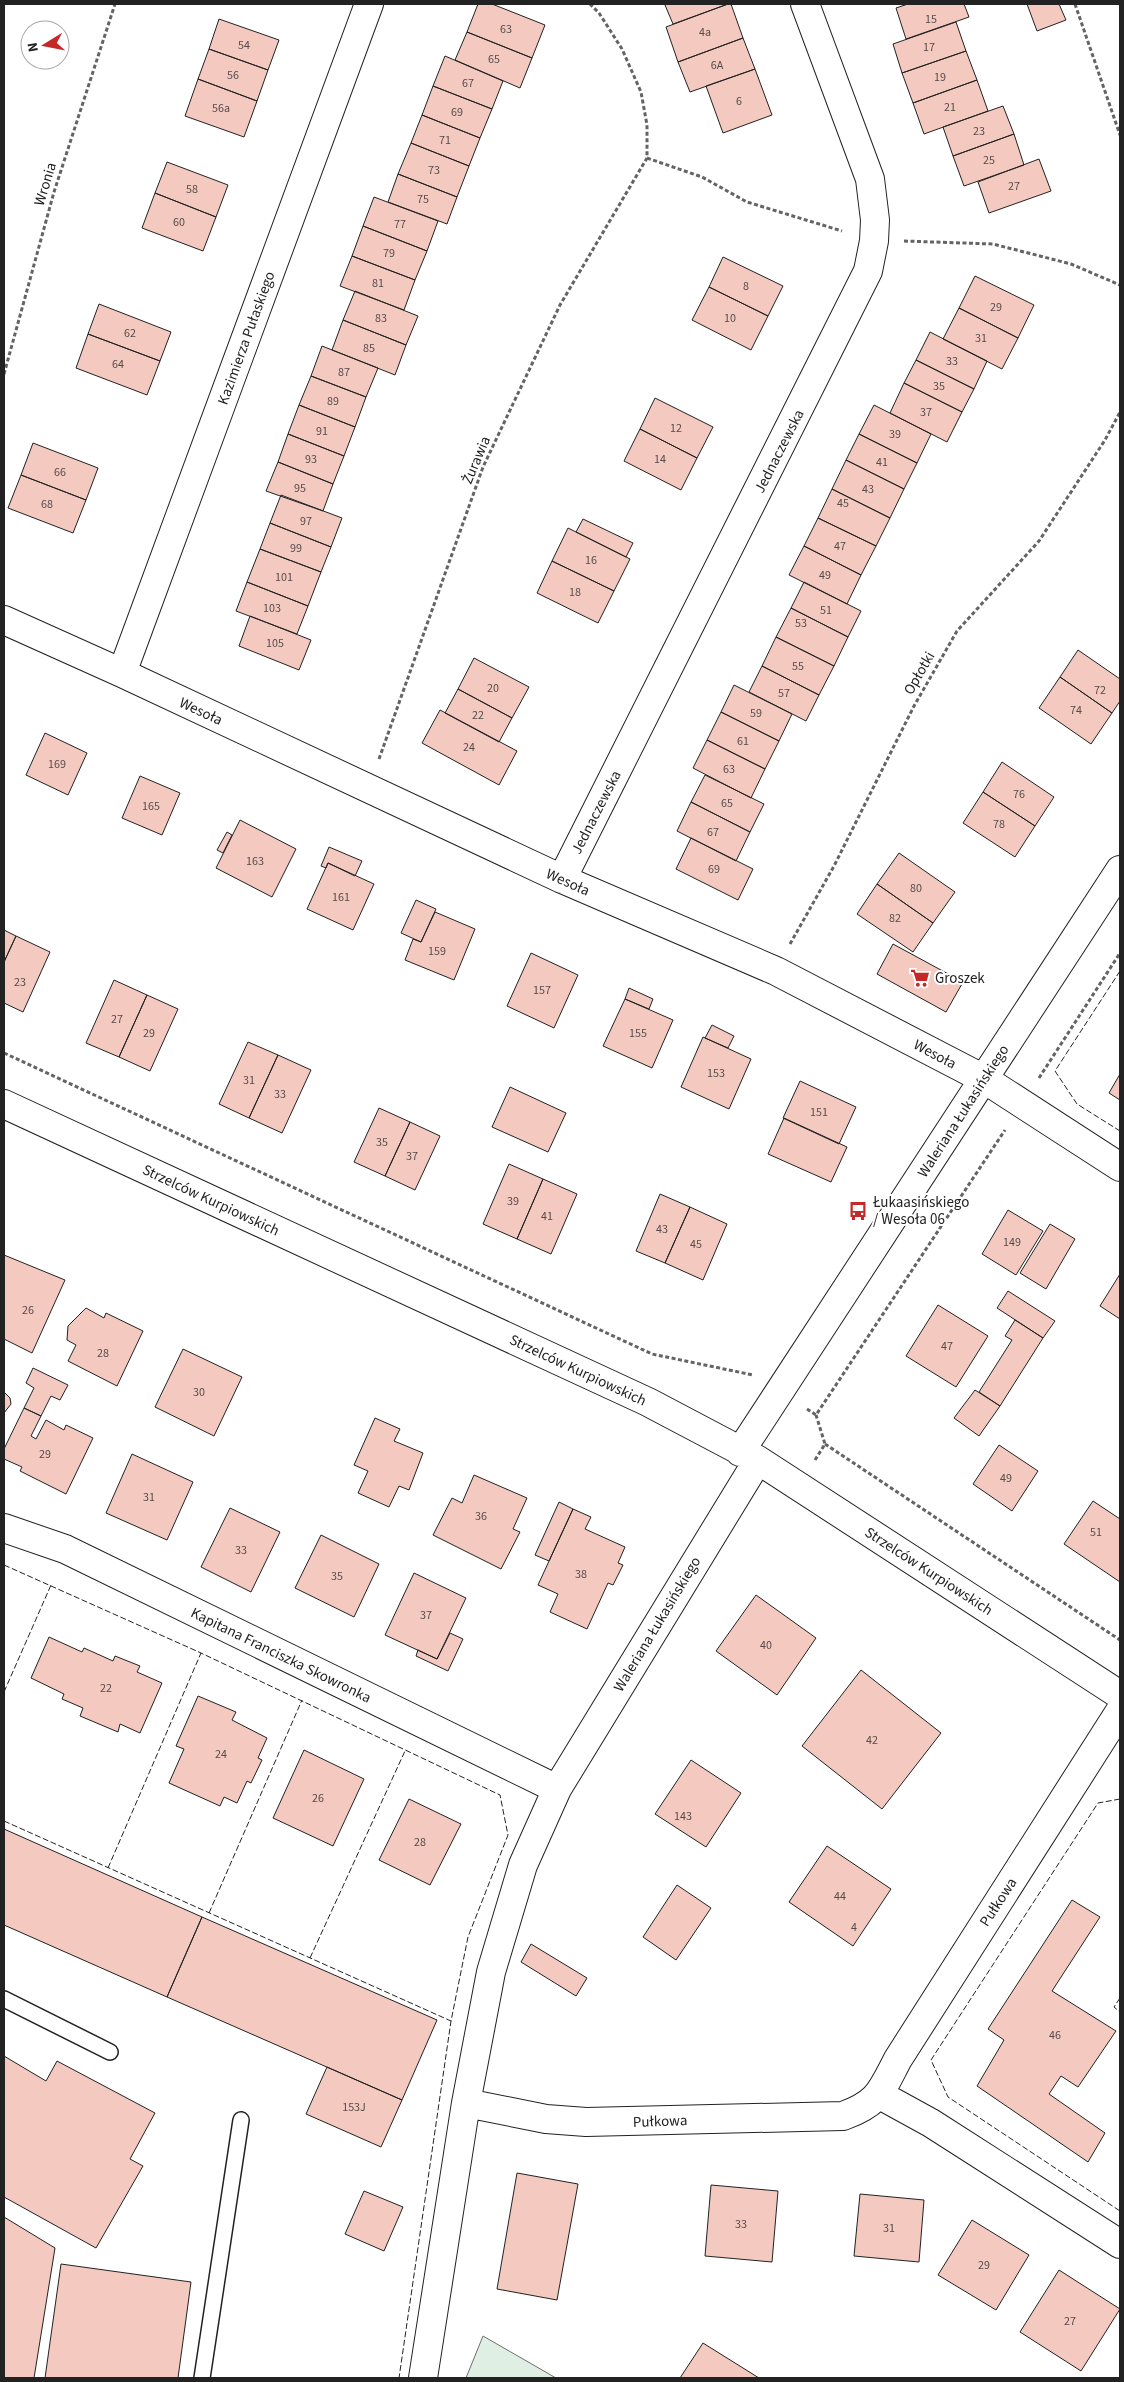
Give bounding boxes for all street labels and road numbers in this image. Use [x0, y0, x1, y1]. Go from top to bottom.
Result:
street label: Wronia [29, 160, 62, 208]
street label: Kazimierza Pułaskiego [213, 269, 280, 408]
street label: Jednaczewska [749, 406, 810, 497]
street label: Żurawia [457, 433, 496, 487]
street label: Opłotki [899, 648, 940, 699]
street label: Wesoła [176, 692, 226, 731]
street label: Jednaczewska [566, 767, 627, 858]
street label: Wesoła [543, 864, 593, 901]
street label: Wesoła [910, 1034, 960, 1074]
street label: Waleriana Łukasińskiego [913, 1041, 1014, 1182]
street label: Strzelców Kurpiowskich [139, 1159, 283, 1241]
street label: Strzelców Kurpiowskich [506, 1329, 650, 1411]
street label: Strzelców Kurpiowskich [861, 1522, 997, 1621]
street label: Waleriana Łukasińskiego [609, 1553, 706, 1696]
street label: Kapitana Franciszka Skowronka [187, 1603, 375, 1708]
street label: Pułkowa [975, 1874, 1022, 1931]
street label: Pułkowa [632, 2110, 688, 2133]

